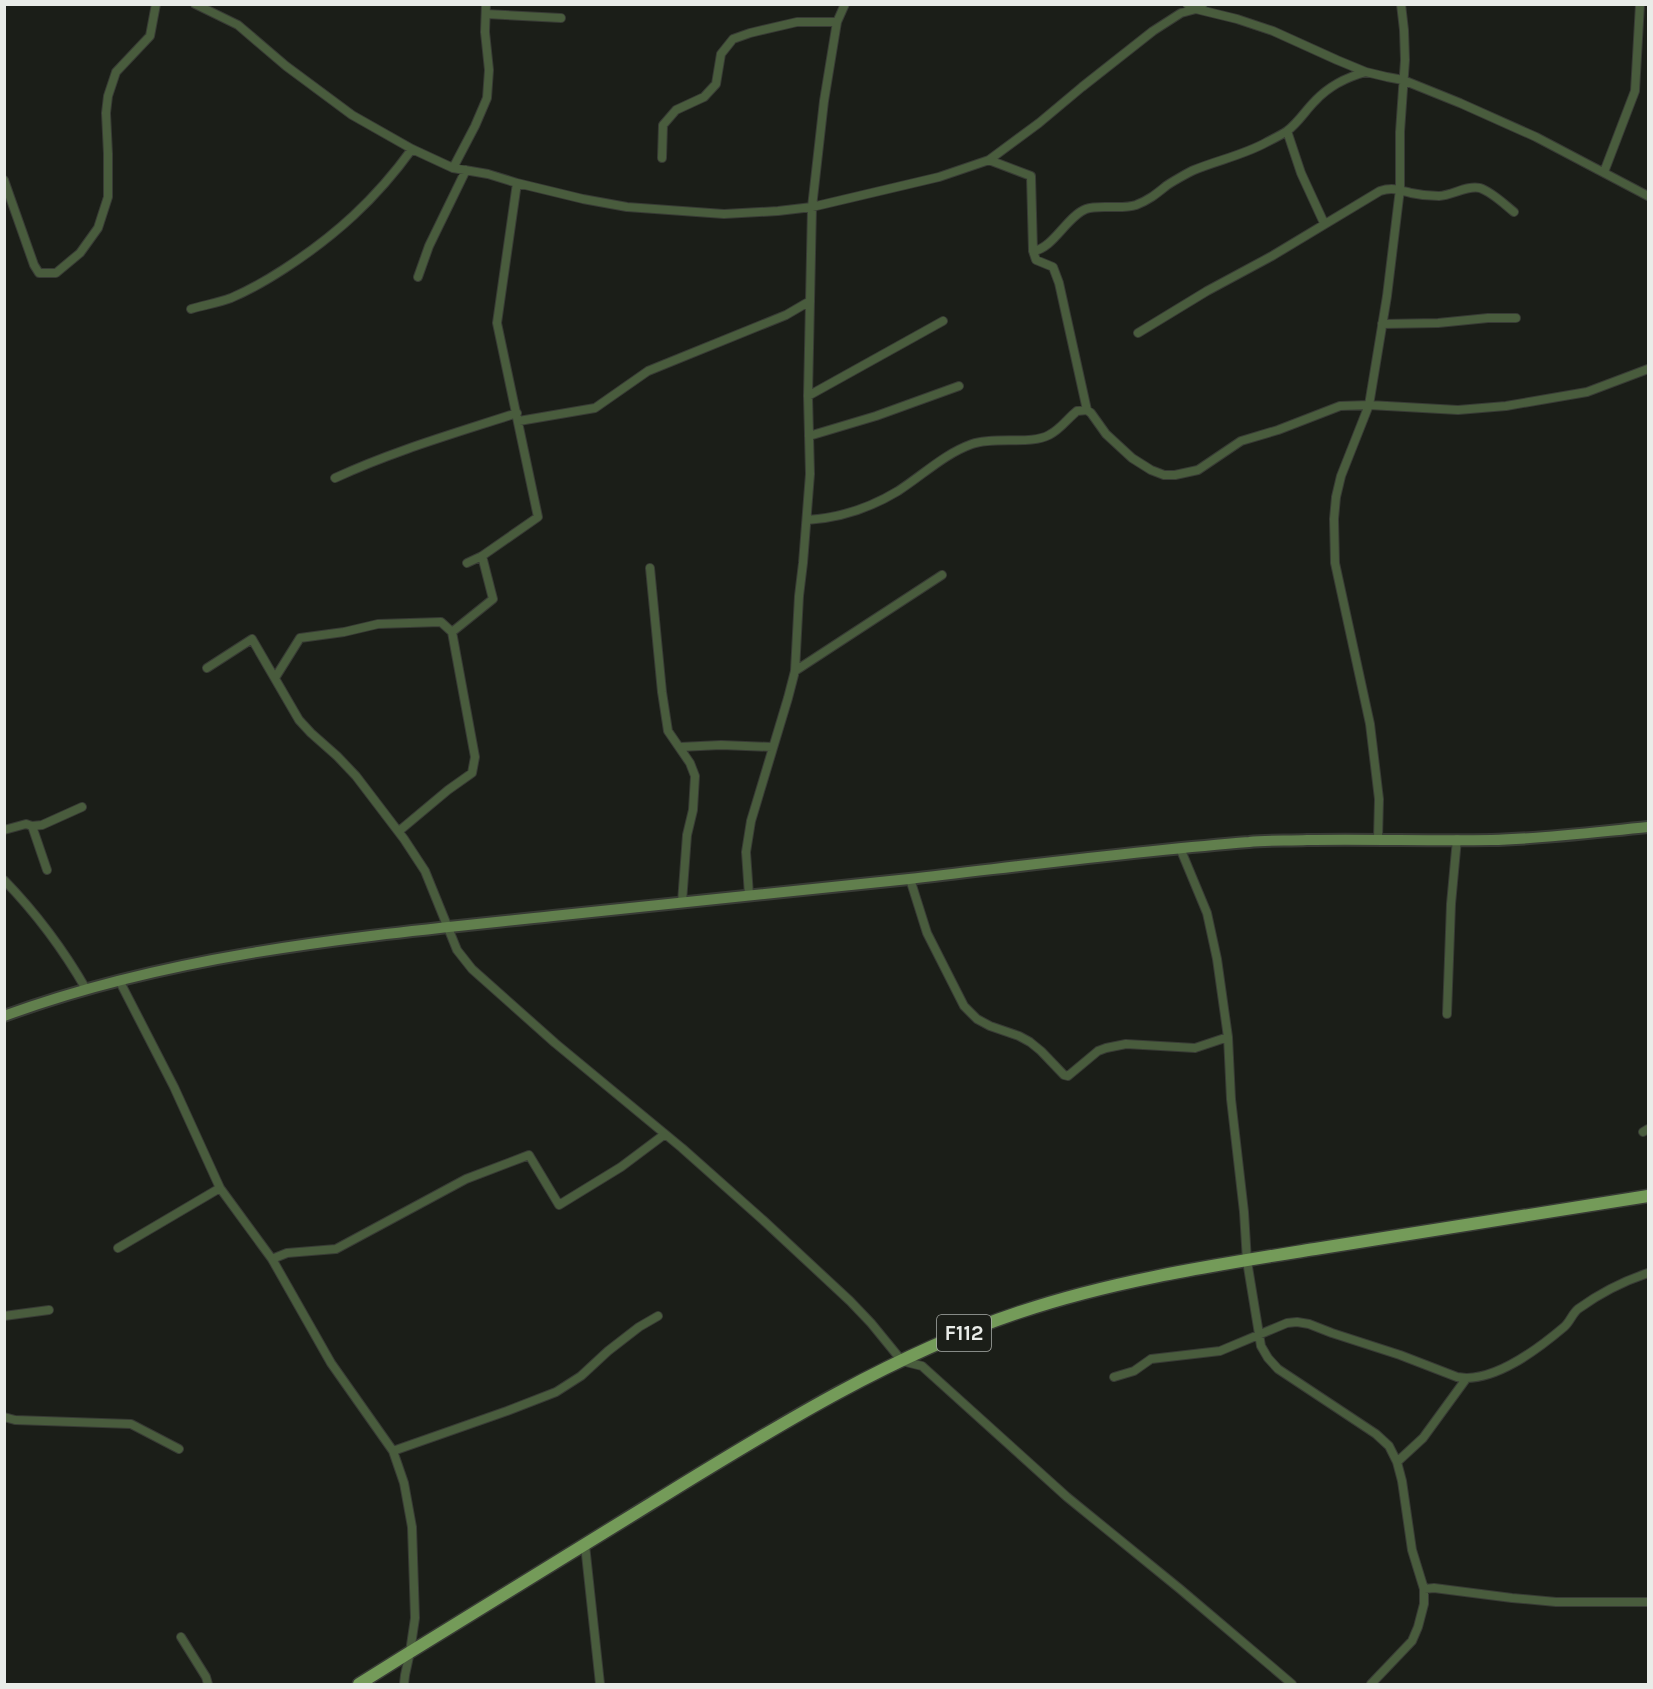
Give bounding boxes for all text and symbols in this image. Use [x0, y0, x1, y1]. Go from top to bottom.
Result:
road number: F112 [937, 1315, 991, 1351]

